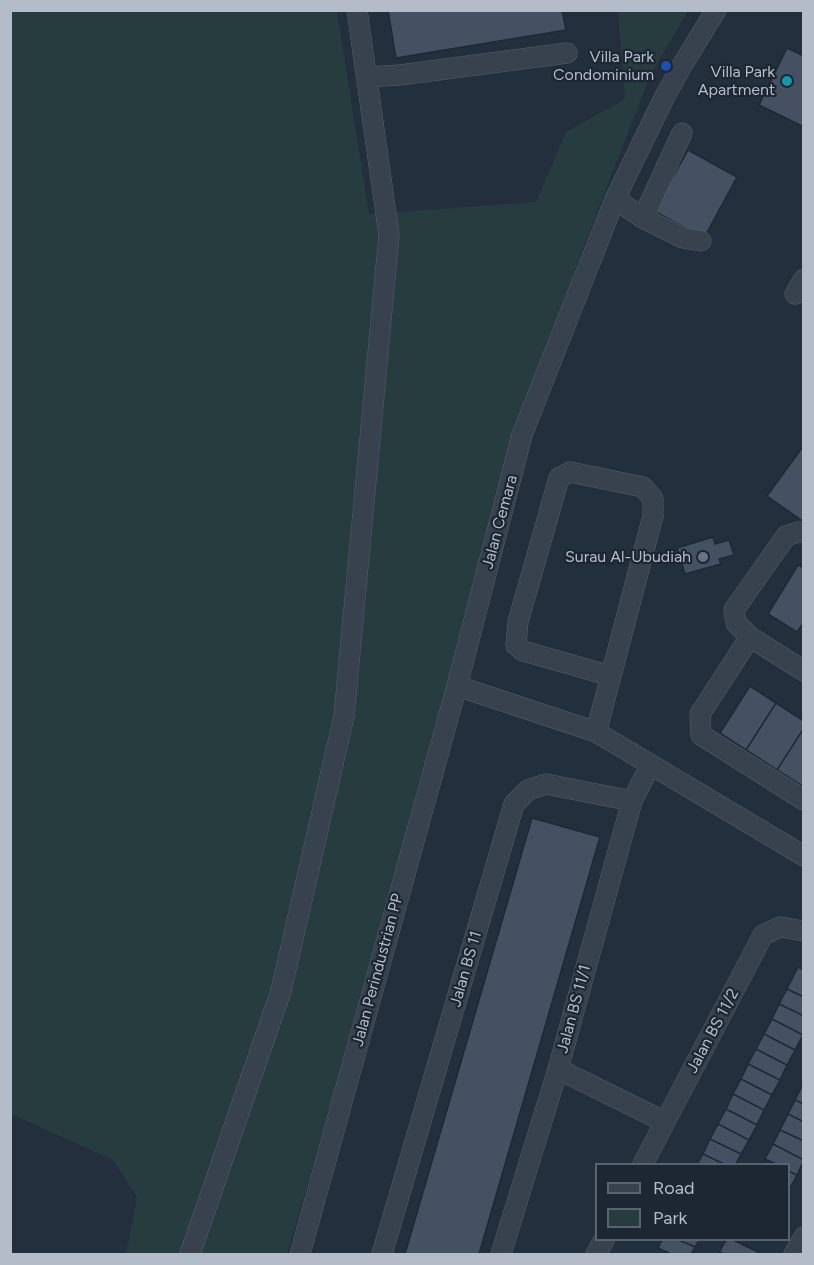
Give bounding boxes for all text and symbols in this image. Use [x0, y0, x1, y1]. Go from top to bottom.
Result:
place label: Villa Park Condominium [553, 47, 654, 85]
marker: Villa Park Condominium [659, 59, 673, 73]
place label: Villa Park Apartment [698, 62, 775, 100]
marker: Villa Park Apartment [780, 74, 794, 88]
street label: Jalan Cemara [478, 473, 522, 571]
place label: Surau Al-Ubudiah [565, 547, 691, 567]
marker: Surau Al-Ubudiah [696, 550, 710, 564]
street label: Jalan Perindustrian PP [348, 892, 408, 1048]
street label: Jalan BS 11 [446, 929, 486, 1009]
street label: Jalan BS 11/1 [553, 963, 595, 1055]
street label: Jalan BS 11/2 [683, 985, 743, 1077]
legend [595, 1163, 790, 1241]
text: Road [653, 1177, 694, 1199]
text: Park [653, 1207, 687, 1229]

